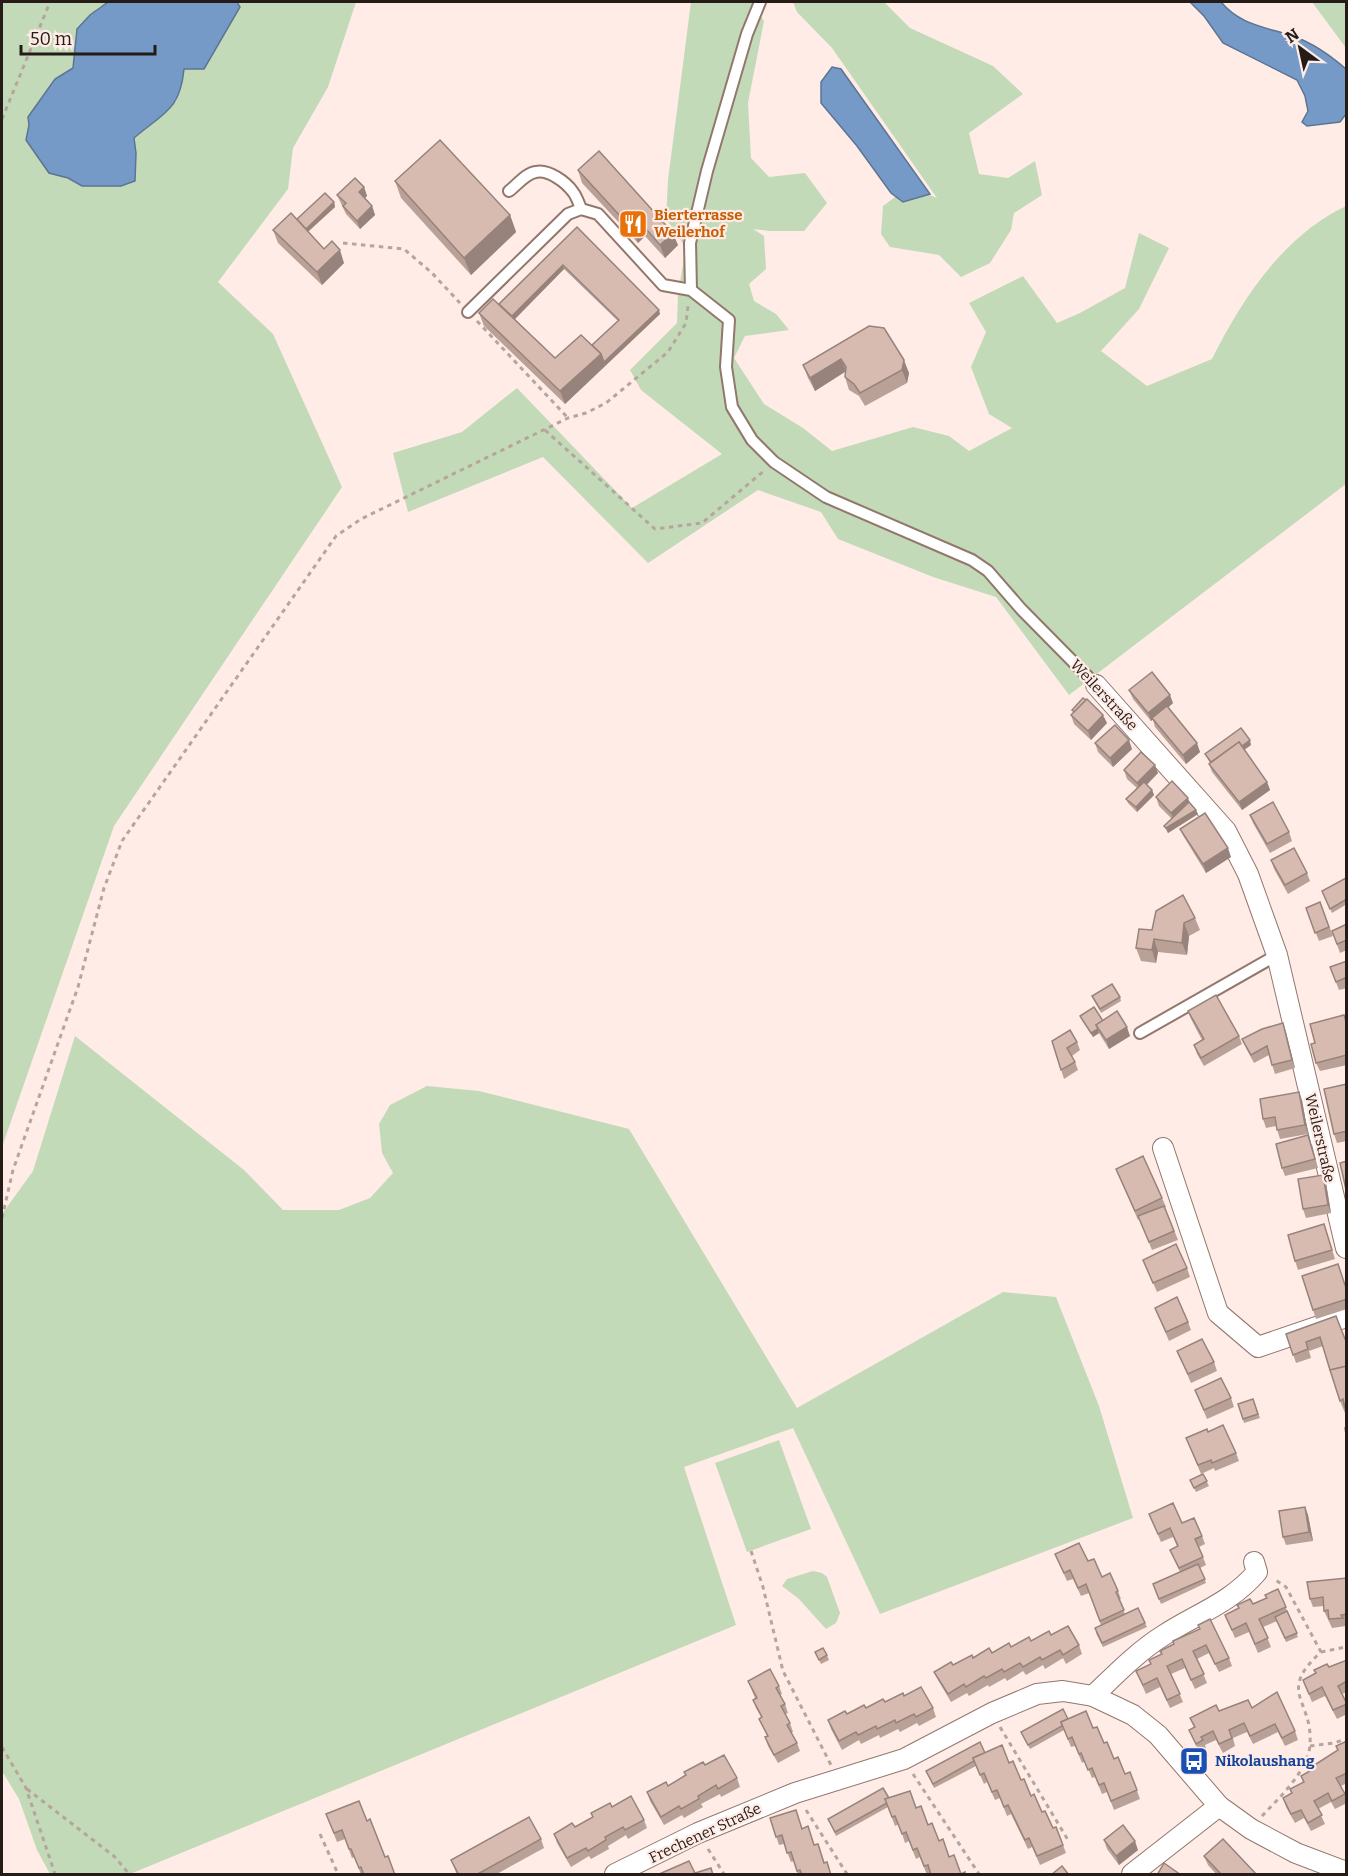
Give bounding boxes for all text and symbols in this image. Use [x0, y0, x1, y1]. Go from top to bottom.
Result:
scale bar [21, 18, 154, 56]
north arrow [1270, 18, 1330, 78]
text: N [1282, 25, 1302, 47]
text: 50 m [30, 28, 72, 50]
place label: Bierterrasse Weilerhof [654, 206, 742, 241]
restaurant icon: Bierterrasse Weilerhof [617, 208, 649, 240]
street label: Weilerstraße [1066, 656, 1142, 734]
street label: Weilerstraße [1301, 1092, 1339, 1184]
bus stop icon: Nikolaushang [1178, 1745, 1210, 1777]
place label: Nikolaushang [1215, 1752, 1315, 1770]
street label: Frechener Straße [646, 1799, 764, 1867]

